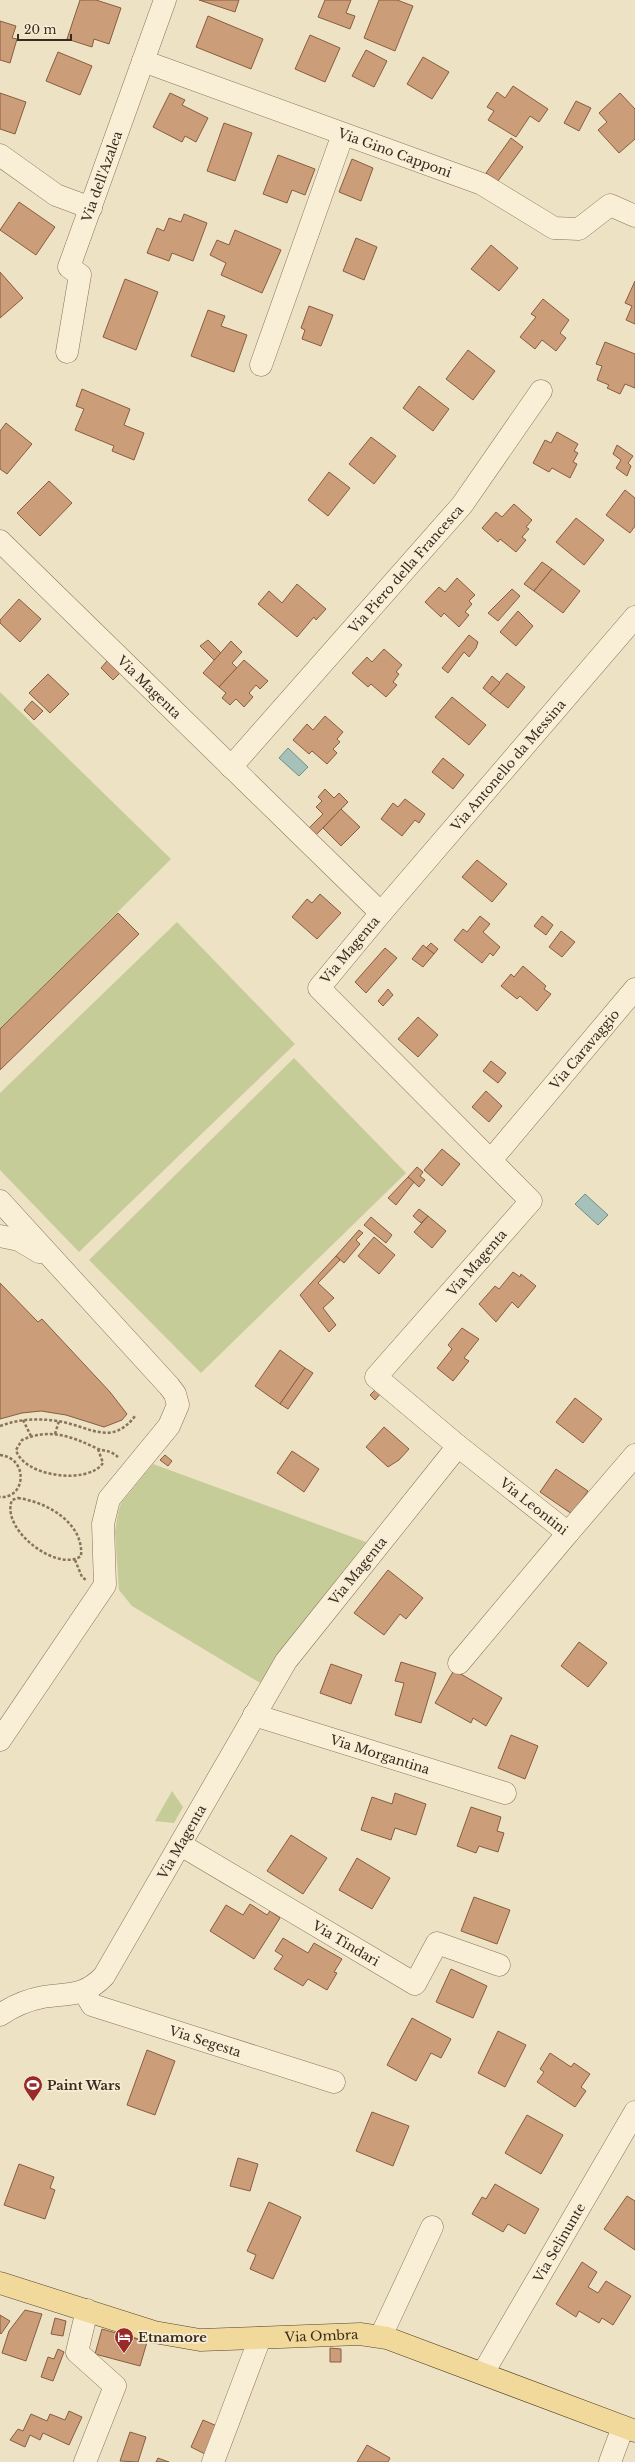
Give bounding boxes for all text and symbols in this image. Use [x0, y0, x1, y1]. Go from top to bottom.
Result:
scale bar [18, 16, 71, 42]
text: 20 m [24, 22, 56, 37]
street label: Via Gino Capponi [335, 124, 455, 181]
street label: Via dell'Azalea [77, 128, 126, 225]
street label: Via Piero della Francesca [344, 501, 467, 637]
street label: Via Magenta [113, 651, 186, 723]
street label: Via Antonello da Messina [446, 695, 570, 835]
street label: Via Magenta [316, 912, 384, 988]
street label: Via Caravaggio [545, 1005, 623, 1093]
street label: Via Magenta [443, 1226, 511, 1301]
street label: Via Leontini [496, 1473, 572, 1539]
street label: Via Magenta [325, 1533, 391, 1609]
street label: Via Morgantina [327, 1730, 433, 1778]
street label: Via Magenta [153, 1801, 210, 1883]
street label: Via Tindari [309, 1916, 383, 1970]
street label: Via Segesta [166, 2021, 244, 2061]
sports icon: Paint Wars [22, 2074, 44, 2102]
place label: Paint Wars [47, 2077, 121, 2094]
street label: Via Selinunte [529, 2200, 589, 2286]
hotel icon: Etnamore [113, 2326, 135, 2354]
street label: Via Ombra [284, 2326, 359, 2345]
place label: Etnamore [138, 2329, 207, 2346]

